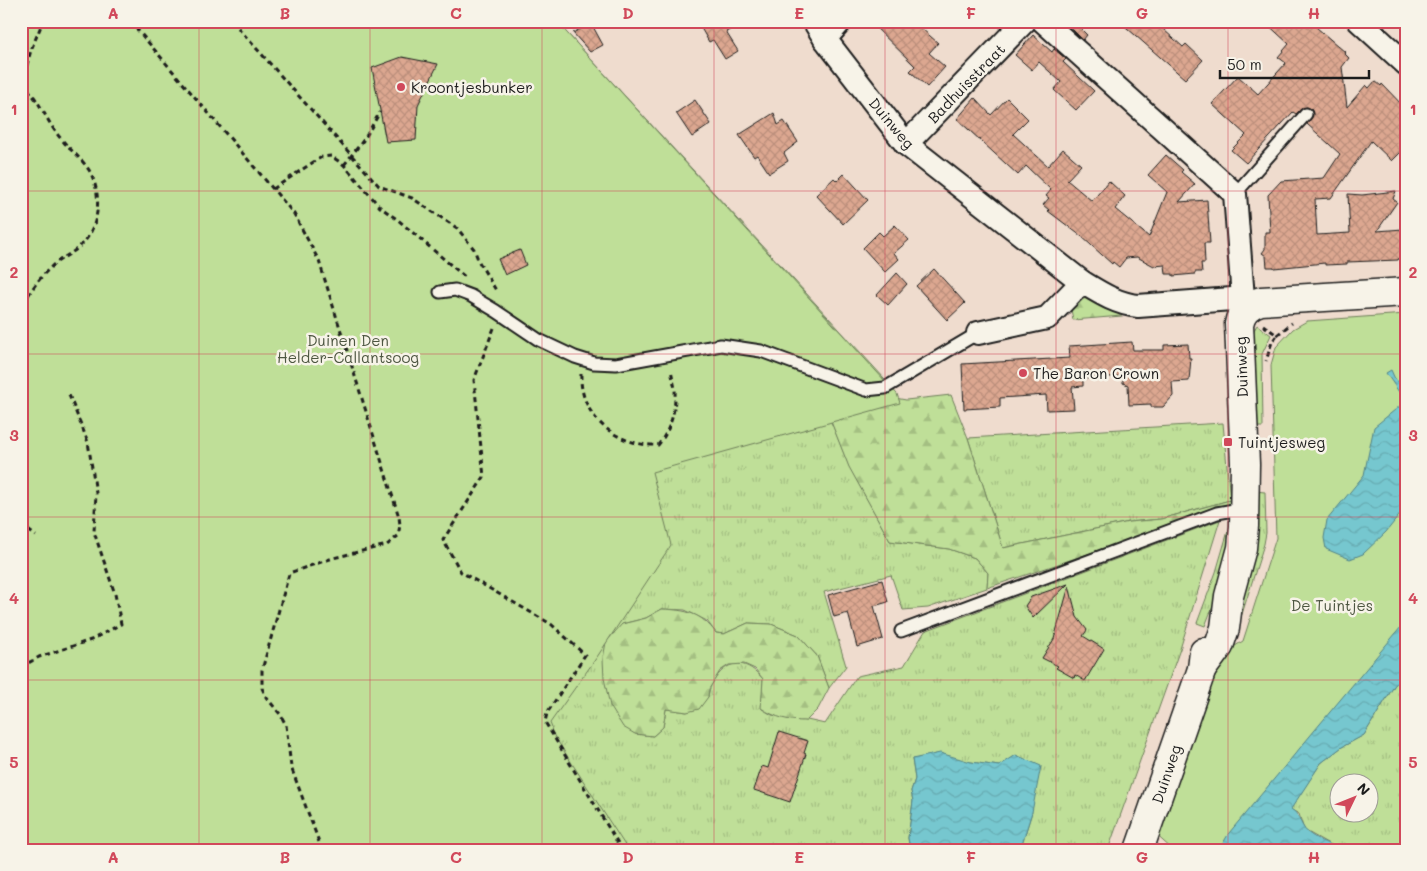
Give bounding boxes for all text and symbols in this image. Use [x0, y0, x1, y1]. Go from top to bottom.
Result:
text: A [107, 2, 119, 23]
text: B [280, 2, 290, 23]
text: C [450, 2, 462, 23]
text: D [622, 2, 634, 23]
text: E [794, 2, 804, 23]
text: F [966, 2, 976, 23]
text: G [1136, 2, 1148, 23]
text: H [1308, 2, 1320, 23]
street label: Badhuisstraat [923, 39, 1009, 127]
scale bar [1220, 48, 1368, 80]
text: 50 m [1227, 54, 1262, 74]
place label: Kroontjesbunker [411, 77, 533, 97]
marker: Kroontjesbunker [395, 81, 407, 93]
street label: Duinweg [865, 93, 919, 153]
text: 1 [10, 98, 18, 119]
text: 1 [1409, 98, 1417, 119]
text: 2 [10, 261, 19, 282]
text: 2 [1409, 261, 1418, 282]
park label: Duinen Den Helder-Callantsoog [277, 330, 419, 367]
street label: Duinweg [1230, 336, 1252, 398]
place label: The Baron Crown [1033, 363, 1159, 383]
marker: The Baron Crown [1017, 367, 1029, 379]
text: 3 [9, 424, 19, 445]
text: 3 [1408, 424, 1418, 445]
place label: Tuintjesweg [1238, 432, 1326, 452]
marker: Tuintjesweg [1222, 436, 1234, 448]
text: 4 [9, 587, 19, 608]
text: 4 [1408, 587, 1418, 608]
park label: De Tuintjes [1291, 595, 1373, 615]
street label: Duinweg [1147, 742, 1185, 806]
text: 5 [9, 751, 19, 772]
text: 5 [1408, 751, 1418, 772]
north arrow [1330, 774, 1380, 824]
text: N [1353, 778, 1374, 799]
text: A [107, 846, 119, 867]
text: B [280, 846, 290, 867]
text: C [450, 846, 462, 867]
text: D [622, 846, 634, 867]
text: E [794, 846, 804, 867]
text: F [966, 846, 976, 867]
text: G [1136, 846, 1148, 867]
text: H [1308, 846, 1320, 867]

